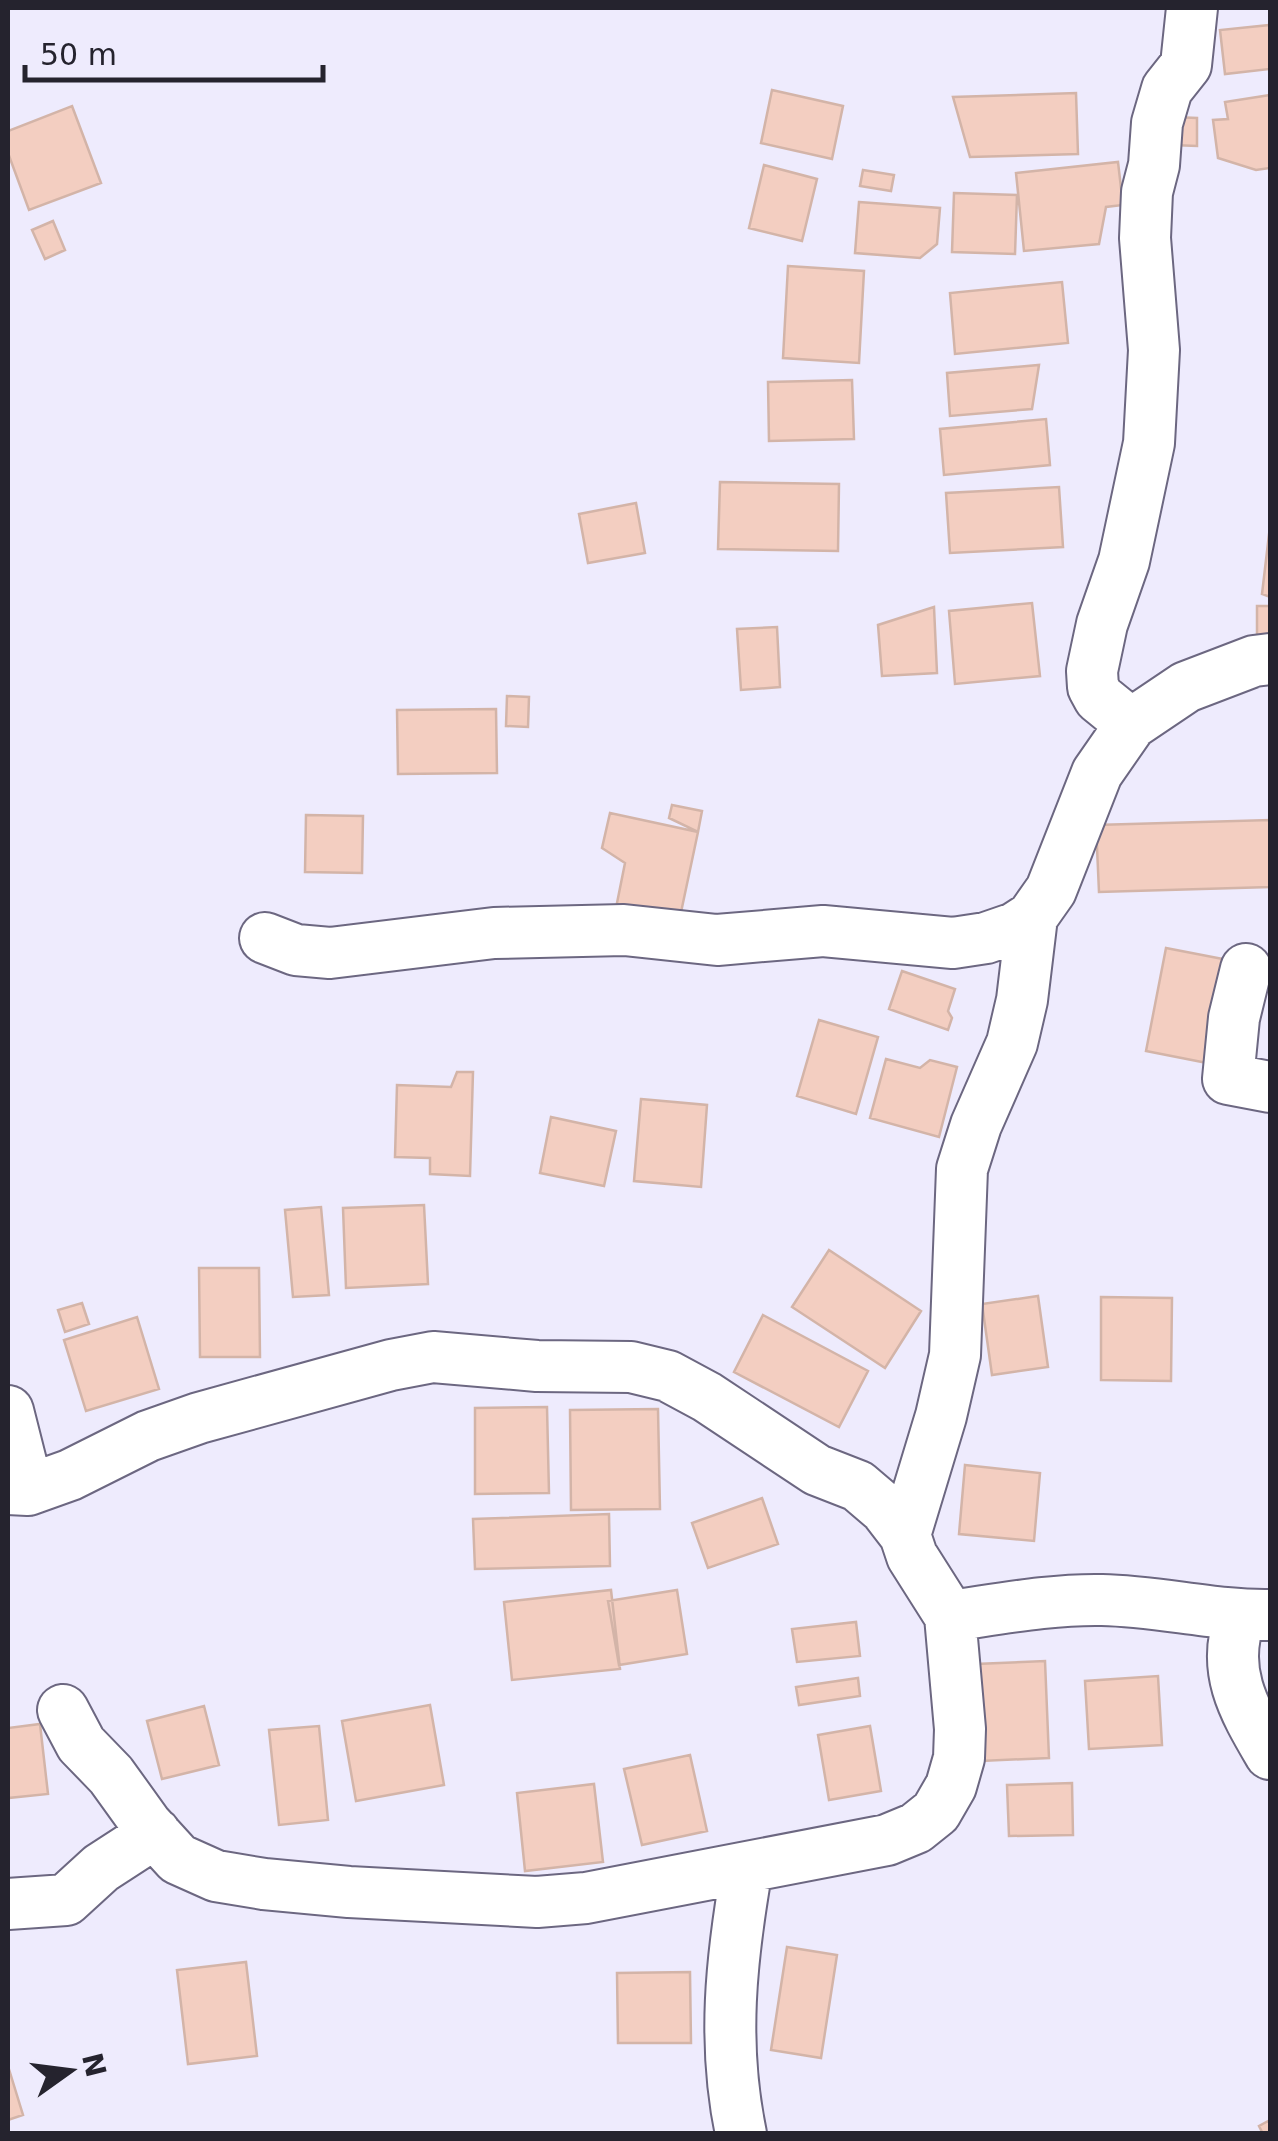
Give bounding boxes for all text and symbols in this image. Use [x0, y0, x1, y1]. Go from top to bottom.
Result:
scale bar [25, 20, 322, 82]
text: 50 m [40, 37, 117, 72]
north arrow [20, 2021, 120, 2121]
text: N [75, 2050, 113, 2080]

